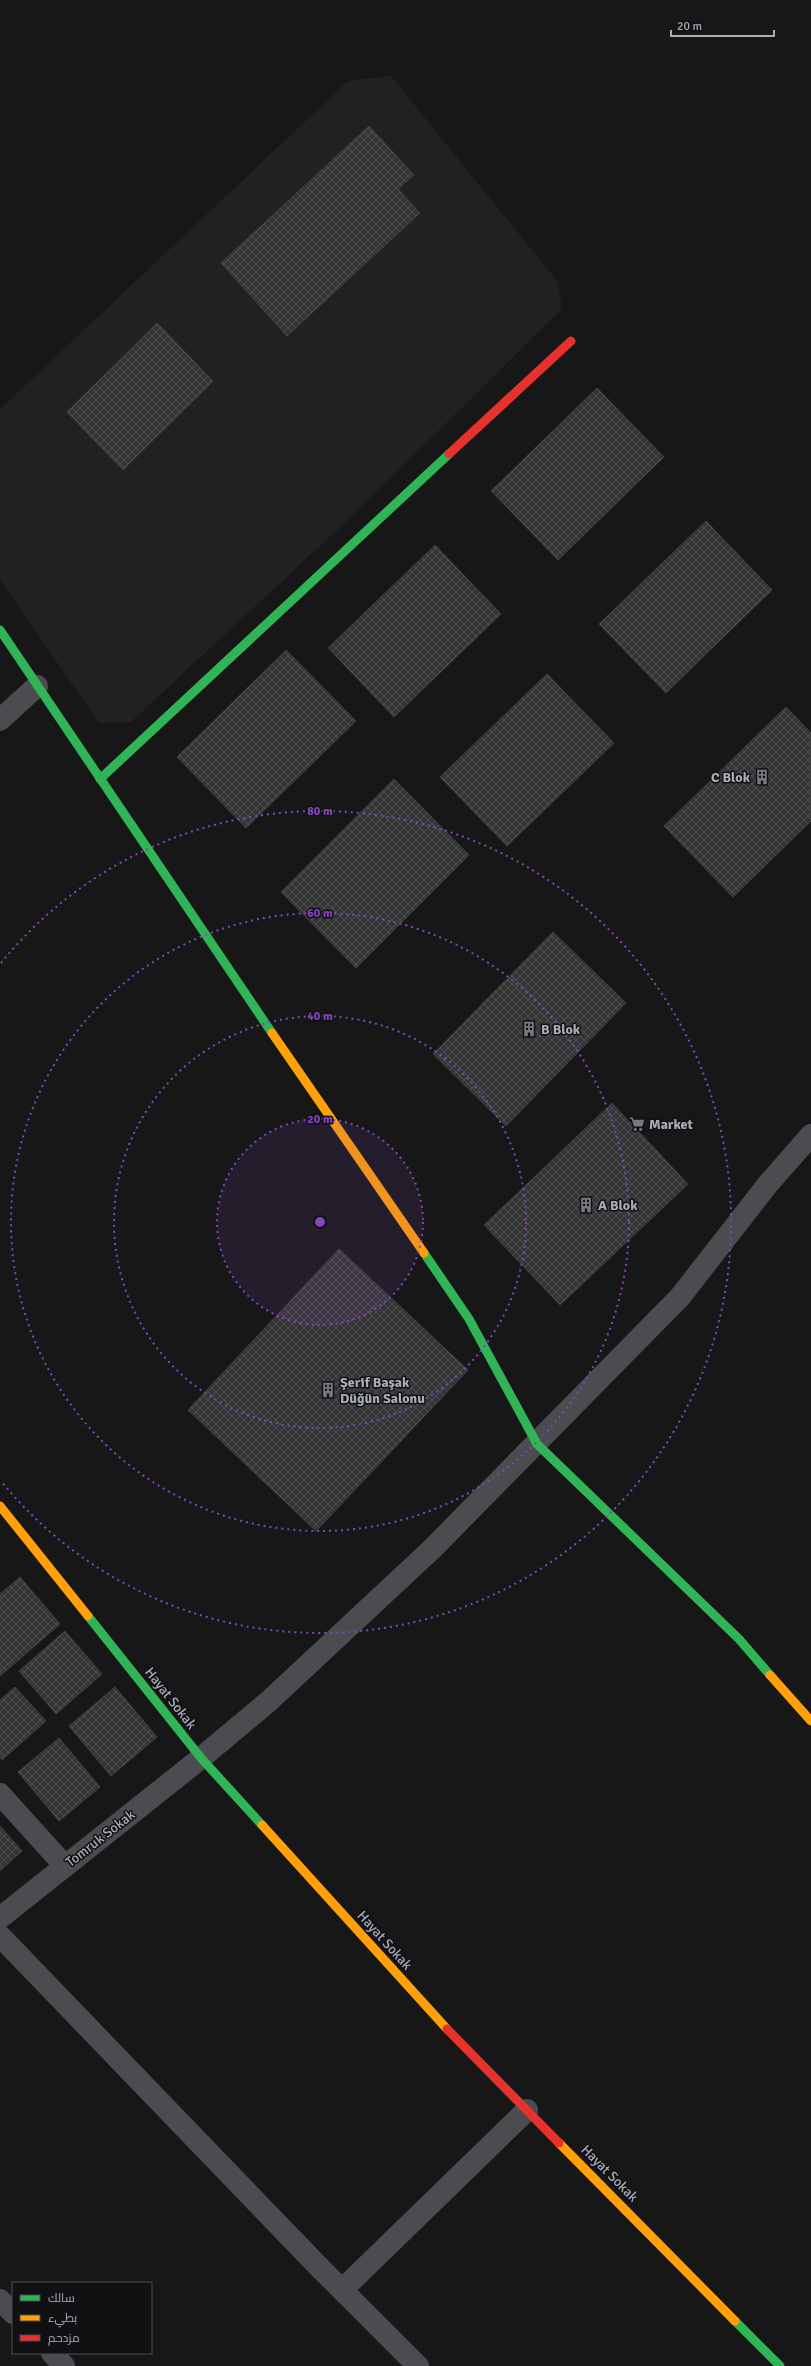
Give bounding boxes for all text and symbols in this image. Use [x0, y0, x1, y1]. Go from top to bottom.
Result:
scale bar [671, 12, 774, 38]
text: 20 m [677, 19, 702, 34]
building icon: C Blok [753, 768, 771, 786]
place label: C Blok [711, 769, 751, 786]
text: 80 m [307, 804, 333, 819]
text: 60 m [307, 906, 333, 921]
text: 40 m [307, 1009, 333, 1024]
building icon: B Blok [520, 1020, 538, 1038]
place label: B Blok [541, 1021, 581, 1038]
text: 20 m [307, 1112, 333, 1127]
supermarket icon: Market [628, 1115, 646, 1133]
place label: Market [649, 1116, 693, 1133]
building icon: A Blok [577, 1196, 595, 1214]
place label: A Blok [598, 1197, 638, 1214]
centre of rings [313, 1215, 327, 1229]
place label: Şerif Başak Düğün Salonu [340, 1374, 425, 1407]
building icon: Şerif Başak Düğün Salonu [319, 1381, 337, 1399]
street label: Hayat Sokak [141, 1664, 200, 1733]
street label: Tomruk Sokak [62, 1806, 138, 1871]
street label: Hayat Sokak [354, 1907, 416, 1973]
street label: Hayat Sokak [578, 2141, 642, 2205]
legend [12, 2282, 152, 2354]
text: سالك [48, 2291, 75, 2306]
text: بطيء [48, 2311, 77, 2328]
text: مزدحم [48, 2331, 80, 2346]

